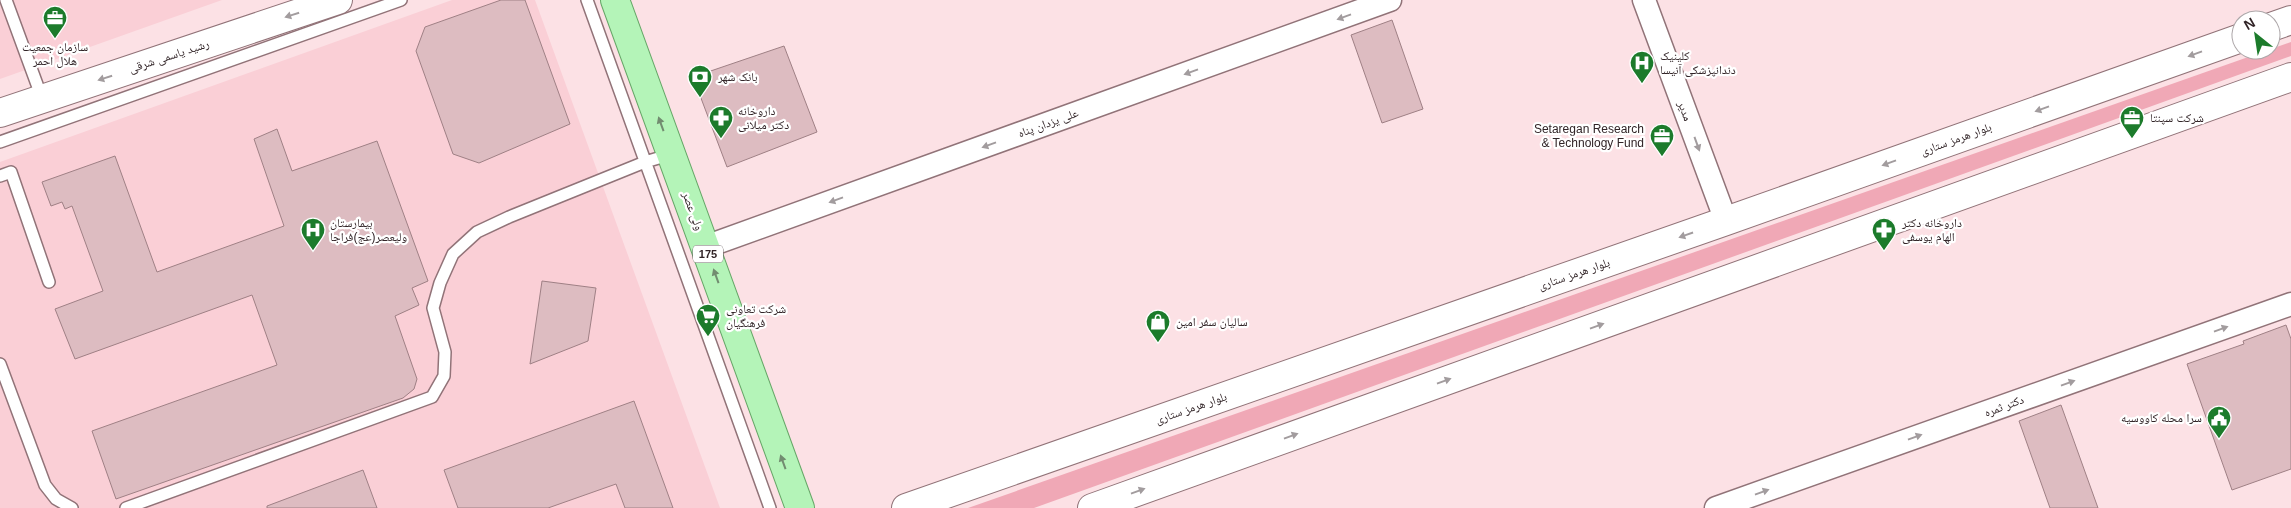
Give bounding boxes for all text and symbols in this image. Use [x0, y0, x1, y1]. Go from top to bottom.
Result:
office icon: سازمان جمعیت هلال احمر [42, 5, 68, 39]
north arrow [2231, 10, 2281, 60]
one-way arrow [284, 12, 299, 20]
one-way arrow [1336, 14, 1351, 21]
text: N [2241, 14, 2258, 33]
street label: رشید یاسمی شرقی [127, 36, 211, 76]
place label: سازمان جمعیت هلال احمر [22, 40, 88, 68]
place label: کلینیک دندانپزشکی آنیسا [1660, 49, 1736, 77]
hospital icon: کلینیک دندانپزشکی آنیسا [1629, 50, 1655, 84]
one-way arrow [2187, 50, 2202, 58]
bank icon: بانک شهر [687, 64, 713, 98]
one-way arrow [1183, 68, 1198, 76]
place label: بانک شهر [717, 70, 758, 84]
one-way arrow [97, 74, 112, 82]
street label: مدیر [1674, 98, 1695, 123]
place label: داروخانه دکتر میلانی [738, 104, 789, 132]
pharmacy icon: داروخانه دکتر میلانی [708, 105, 734, 139]
one-way arrow [2034, 105, 2049, 113]
office icon: شرکت سپنتا [2119, 105, 2145, 139]
street label: علی یزدان پناه [1016, 106, 1080, 141]
place label: شرکت سپنتا [2150, 111, 2204, 125]
one-way arrow [657, 116, 665, 131]
street label: بلوار هرمز ستاری [1919, 120, 1994, 159]
place label: Setaregan Research & Technology Fund [1534, 122, 1644, 150]
office icon: Setaregan Research & Technology Fund [1649, 123, 1675, 157]
one-way arrow [1693, 137, 1701, 152]
one-way arrow [981, 142, 996, 149]
one-way arrow [1881, 159, 1896, 167]
street label: ولی عصر [679, 189, 706, 232]
one-way arrow [828, 196, 843, 204]
place label: بیمارستان ولیعصر(عج)فراجا [330, 216, 407, 244]
place label: داروخانه دکتر الهام یوسفی [1901, 216, 1962, 245]
hospital icon: بیمارستان ولیعصر(عج)فراجا [300, 217, 326, 251]
pharmacy icon: داروخانه دکتر الهام یوسفی [1871, 217, 1897, 251]
one-way arrow [1679, 232, 1694, 239]
road number: 175 [693, 245, 723, 262]
street label: بلوار هرمز ستاری [1536, 255, 1612, 293]
one-way arrow [712, 269, 719, 284]
place label: شرکت تعاونی فرهنگیان [726, 302, 786, 330]
supermarket icon: شرکت تعاونی فرهنگیان [695, 303, 721, 337]
shop icon: سالیان سفر امین [1145, 309, 1171, 343]
place label: سالیان سفر امین [1176, 315, 1248, 329]
one-way arrow [1589, 322, 1604, 329]
one-way arrow [2214, 324, 2229, 332]
one-way arrow [1436, 377, 1451, 384]
one-way arrow [2061, 379, 2076, 386]
street label: بلوار هرمز ستاری [1153, 389, 1229, 427]
street label: دکتر ثمره [1982, 392, 2026, 420]
public building icon: سرا محله کاووسیه [2206, 405, 2232, 439]
place label: سرا محله کاووسیه [2121, 411, 2202, 425]
one-way arrow [1283, 432, 1298, 440]
one-way arrow [1908, 433, 1923, 441]
one-way arrow [779, 454, 787, 469]
one-way arrow [1131, 487, 1146, 495]
one-way arrow [1755, 488, 1770, 496]

